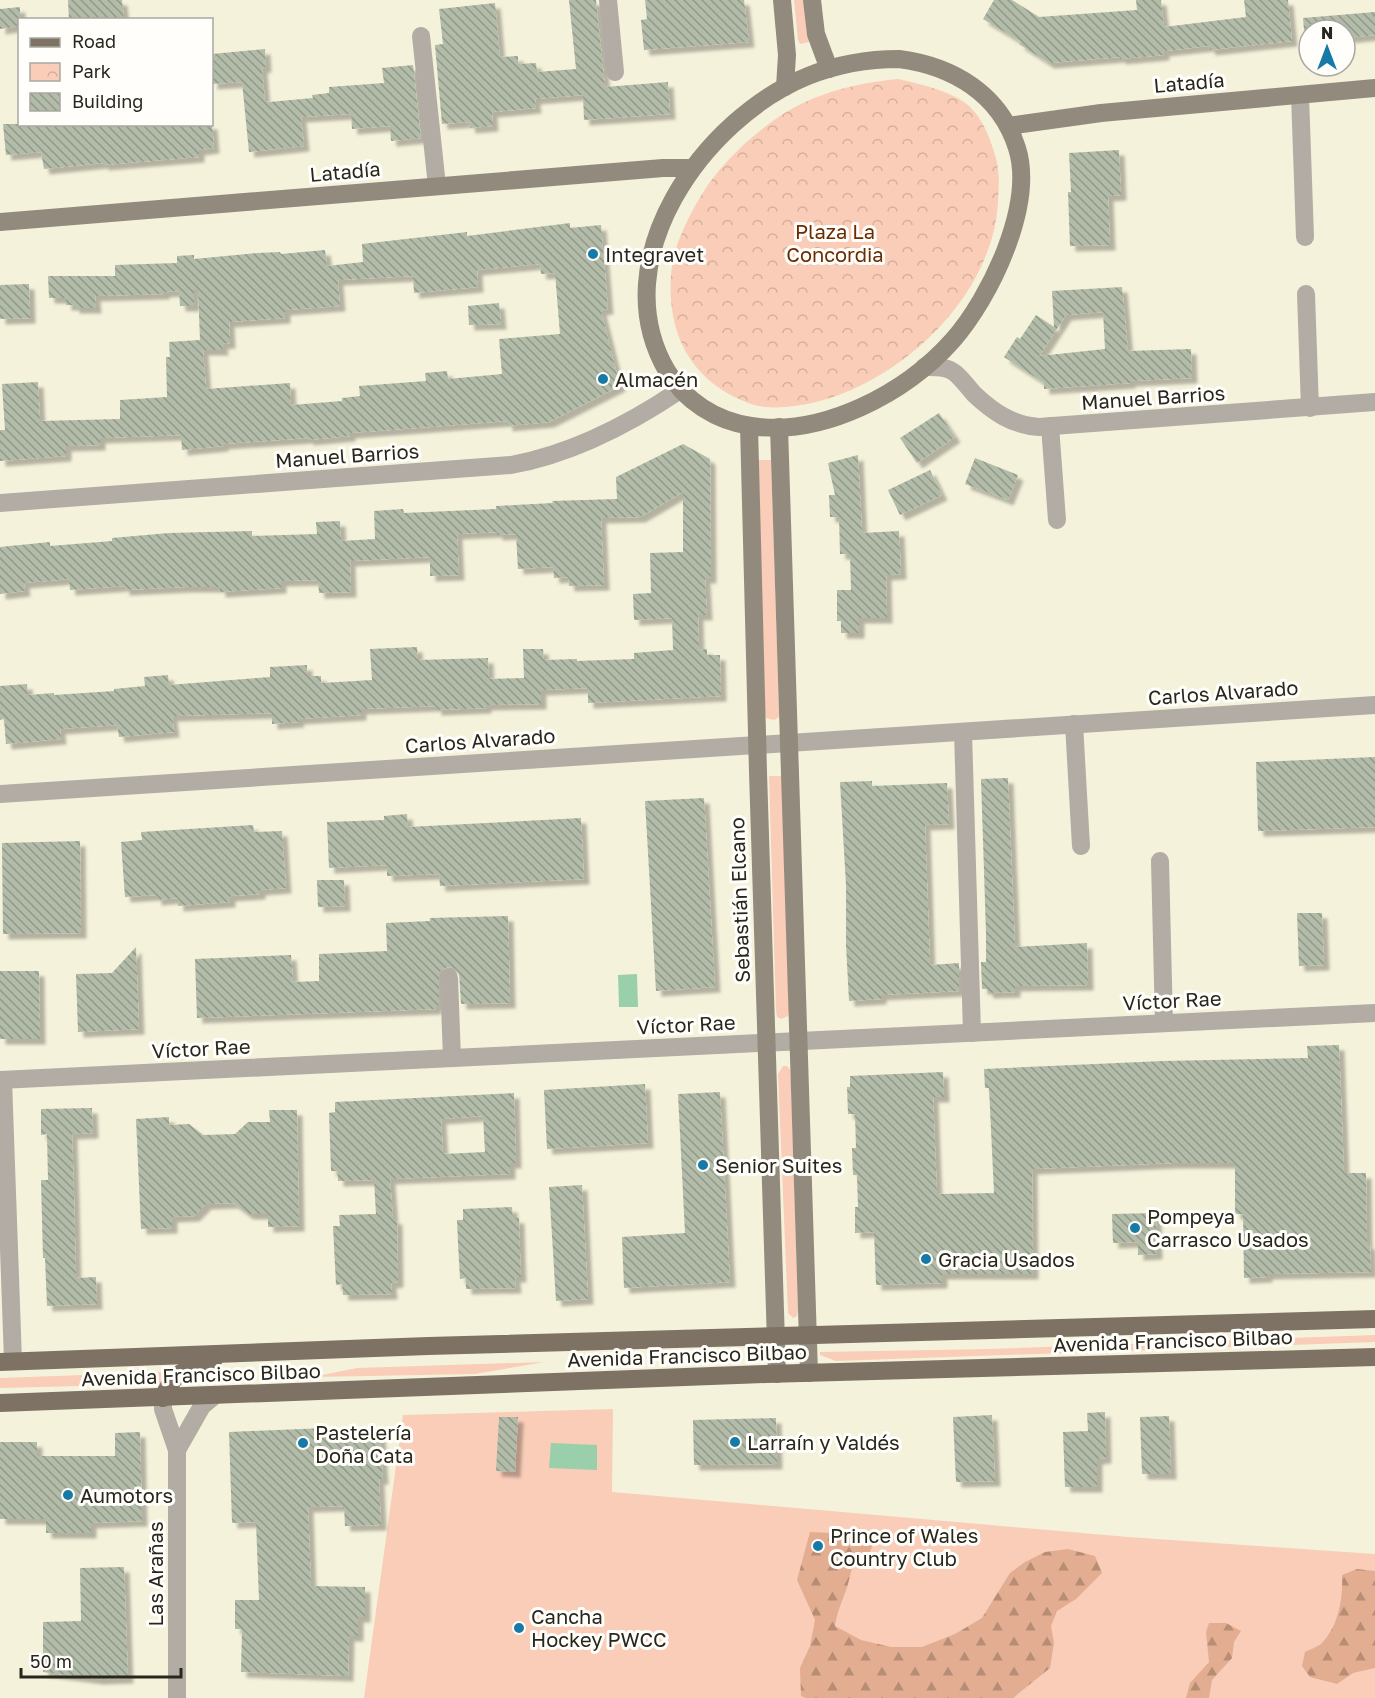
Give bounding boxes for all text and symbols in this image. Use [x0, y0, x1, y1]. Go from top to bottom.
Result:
legend [18, 18, 213, 126]
north arrow [1297, 18, 1357, 78]
text: N [1321, 23, 1333, 43]
text: Road [72, 30, 116, 52]
text: Park [72, 60, 111, 82]
street label: Latadía [1153, 67, 1225, 97]
text: Building [72, 90, 143, 112]
street label: Latadía [309, 156, 381, 186]
park label: Plaza La Concordia [786, 219, 884, 266]
place label: Integravet [605, 242, 704, 266]
marker: Integravet [586, 247, 600, 261]
place label: Almacén [615, 367, 698, 391]
marker: Almacén [596, 372, 610, 386]
street label: Manuel Barrios [1080, 380, 1226, 414]
street label: Manuel Barrios [274, 438, 420, 472]
street label: Carlos Alvarado [1147, 675, 1299, 709]
street label: Carlos Alvarado [404, 723, 556, 757]
street label: Sebastián Elcano [724, 817, 754, 983]
street label: Víctor Rae [1122, 985, 1222, 1015]
street label: Víctor Rae [636, 1009, 736, 1039]
street label: Víctor Rae [151, 1033, 251, 1063]
place label: Senior Suites [715, 1153, 842, 1177]
marker: Senior Suites [696, 1158, 710, 1172]
place label: Pompeya Carrasco Usados [1147, 1204, 1309, 1251]
marker: Pompeya Carrasco Usados [1128, 1221, 1142, 1235]
place label: Gracia Usados [938, 1247, 1075, 1271]
marker: Gracia Usados [919, 1252, 933, 1266]
street label: Avenida Francisco Bilbao [1053, 1324, 1293, 1356]
street label: Avenida Francisco Bilbao [567, 1339, 807, 1371]
street label: Avenida Francisco Bilbao [81, 1358, 321, 1390]
place label: Pastelería Doña Cata [315, 1420, 414, 1467]
place label: Larraín y Valdés [747, 1430, 900, 1454]
marker: Larraín y Valdés [728, 1435, 742, 1449]
marker: Pastelería Doña Cata [296, 1436, 310, 1450]
place label: Aumotors [80, 1483, 173, 1507]
marker: Aumotors [61, 1488, 75, 1502]
street label: Las Arañas [143, 1522, 167, 1627]
place label: Prince of Wales Country Club [830, 1523, 978, 1570]
marker: Prince of Wales Country Club [811, 1539, 825, 1553]
place label: Cancha Hockey PWCC [531, 1604, 667, 1651]
marker: Cancha Hockey PWCC [512, 1621, 526, 1635]
scale bar [21, 1641, 182, 1679]
text: 50 m [30, 1650, 72, 1672]

